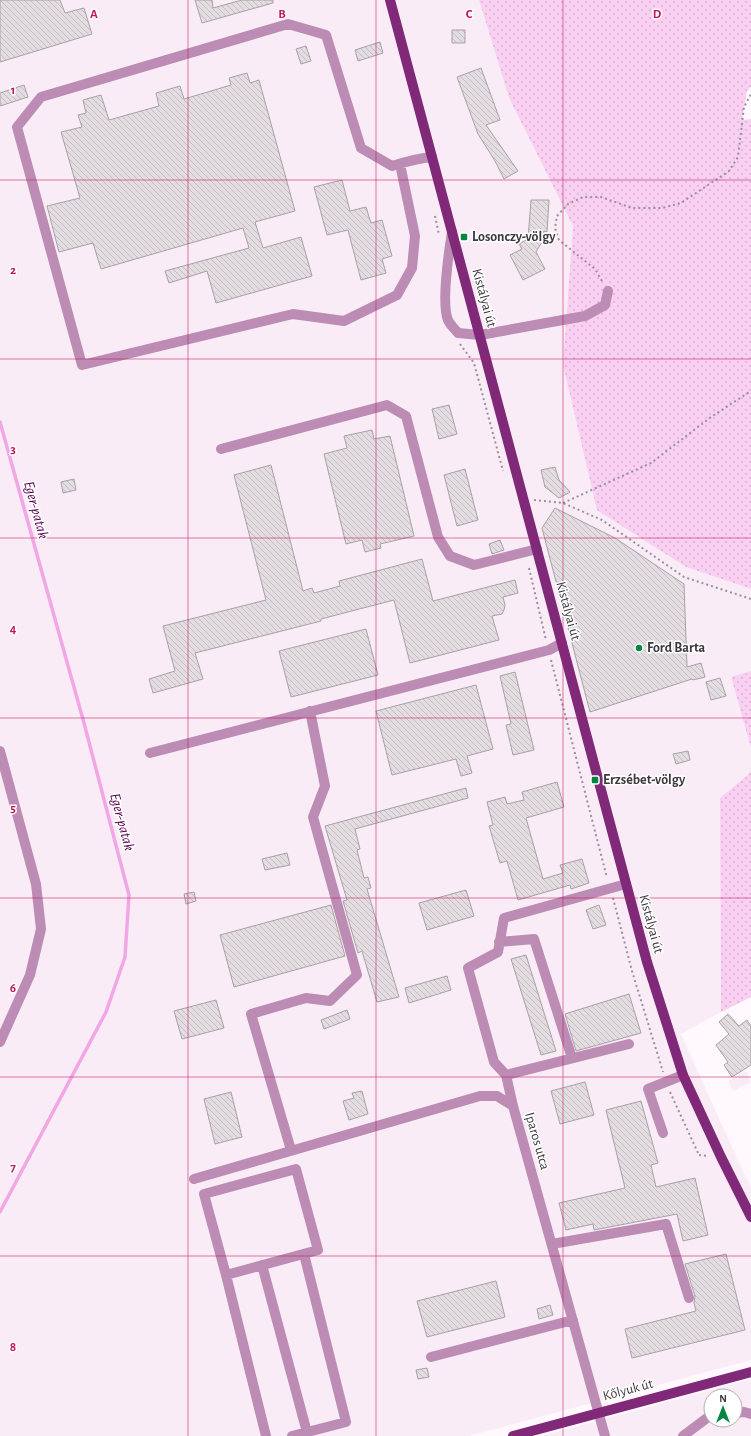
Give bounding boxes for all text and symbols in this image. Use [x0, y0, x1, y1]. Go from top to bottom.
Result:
text: A [90, 8, 98, 21]
text: B [278, 8, 286, 21]
text: C [466, 8, 473, 21]
text: D [653, 8, 662, 21]
text: 1 [11, 84, 15, 97]
place label: Losonczy-völgy [472, 230, 556, 244]
marker: Losonczy-völgy [459, 232, 469, 242]
text: 2 [10, 264, 16, 277]
street label: Kistályai út [469, 267, 499, 329]
text: 3 [10, 443, 16, 456]
water label: Eger-patak [21, 480, 51, 541]
street label: Kistályai út [553, 580, 583, 642]
text: 4 [10, 623, 17, 636]
place label: Ford Barta [647, 641, 706, 655]
marker: Ford Barta [634, 643, 644, 653]
place label: Erzsébet-völgy [603, 773, 686, 787]
marker: Erzsébet-völgy [590, 775, 600, 785]
water label: Eger-patak [107, 792, 137, 853]
text: 5 [10, 802, 16, 815]
street label: Kistályai út [636, 893, 666, 955]
text: 6 [10, 982, 16, 995]
street label: Iparos utca [522, 1111, 552, 1172]
text: 7 [10, 1161, 16, 1174]
text: 8 [10, 1341, 16, 1354]
street label: Kőlyuk út [602, 1376, 655, 1403]
north arrow [703, 1388, 743, 1428]
text: N [719, 1393, 727, 1404]

